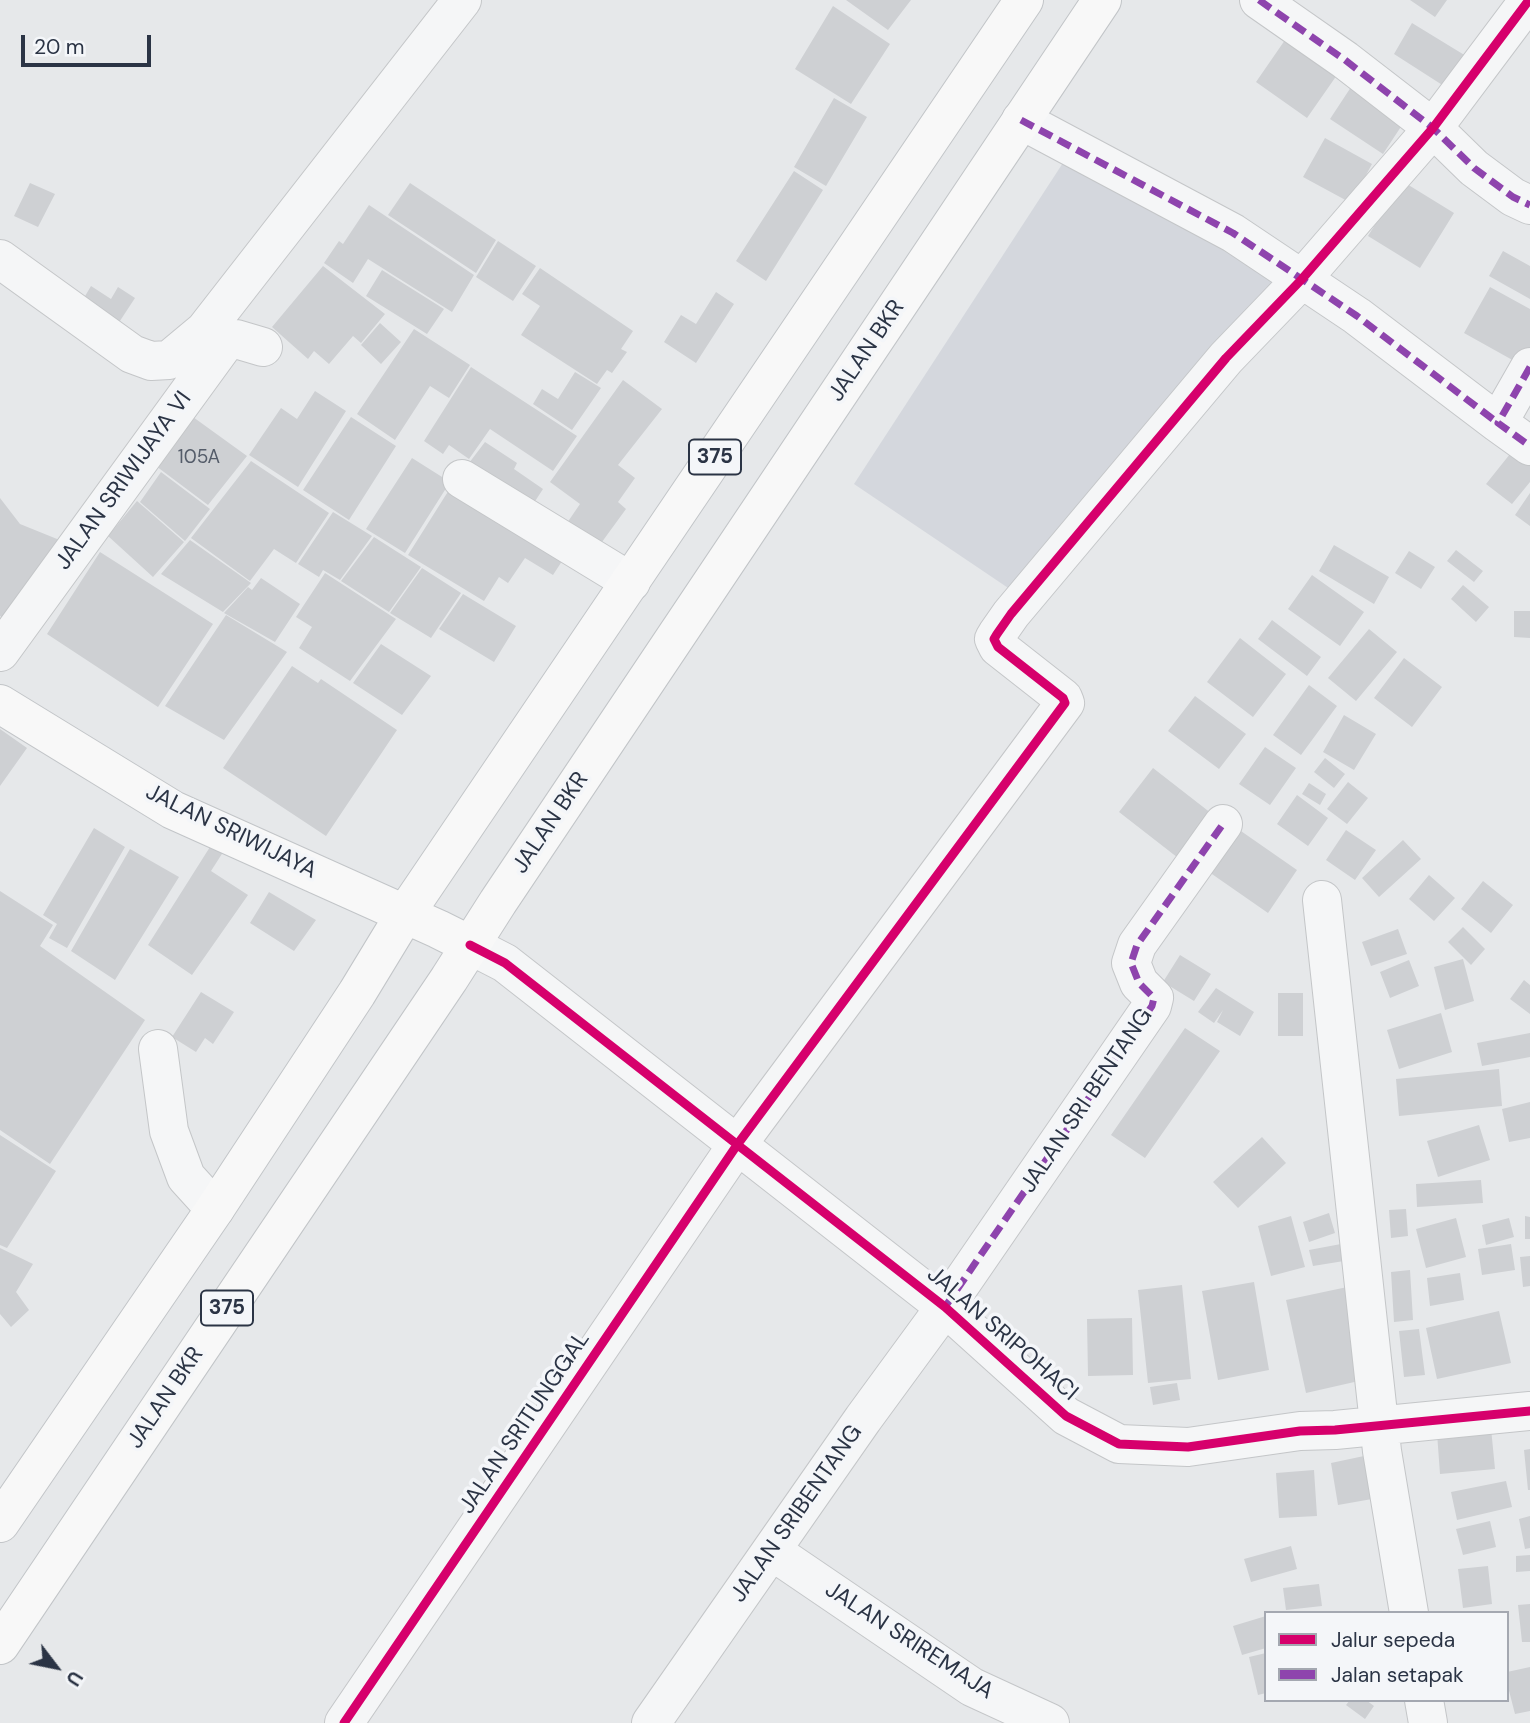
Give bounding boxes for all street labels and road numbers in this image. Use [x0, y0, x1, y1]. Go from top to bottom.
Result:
street label: JALAN BKR [823, 295, 911, 407]
street label: JALAN SRIWIJAYA VI [50, 386, 198, 576]
road number: 375 [689, 440, 741, 475]
street label: JALAN BKR [507, 767, 595, 879]
street label: JALAN SRIWIJAYA [141, 779, 321, 885]
street label: JALAN SRI BENTANG [1015, 1004, 1159, 1198]
street label: JALAN SRIPOHACI [921, 1261, 1083, 1407]
road number: 375 [201, 1290, 253, 1326]
street label: JALAN SRITUNGGAL [454, 1327, 596, 1519]
street label: JALAN BKR [122, 1342, 210, 1454]
street label: JALAN SRIBENTANG [725, 1420, 869, 1608]
street label: JALAN SRIREMAJA [820, 1576, 998, 1706]

